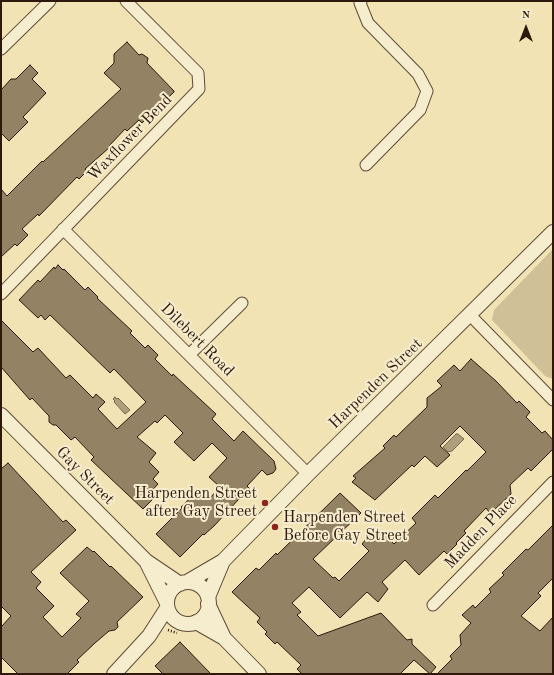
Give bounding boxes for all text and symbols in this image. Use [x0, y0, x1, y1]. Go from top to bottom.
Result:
north arrow [506, 8, 546, 48]
text: N [522, 10, 530, 21]
street label: Waxflower Bend [84, 90, 176, 186]
street label: Dilebert Road [156, 299, 238, 381]
street label: Harpenden Street [325, 335, 427, 433]
street label: Gay Street [52, 443, 118, 509]
place label: Harpenden Street after Gay Street [134, 484, 257, 522]
street label: Madden Place [441, 491, 521, 573]
marker: Harpenden Street after Gay Street [260, 498, 270, 508]
place label: Harpenden Street Before Gay Street [283, 508, 408, 546]
marker: Harpenden Street Before Gay Street [270, 522, 280, 532]

